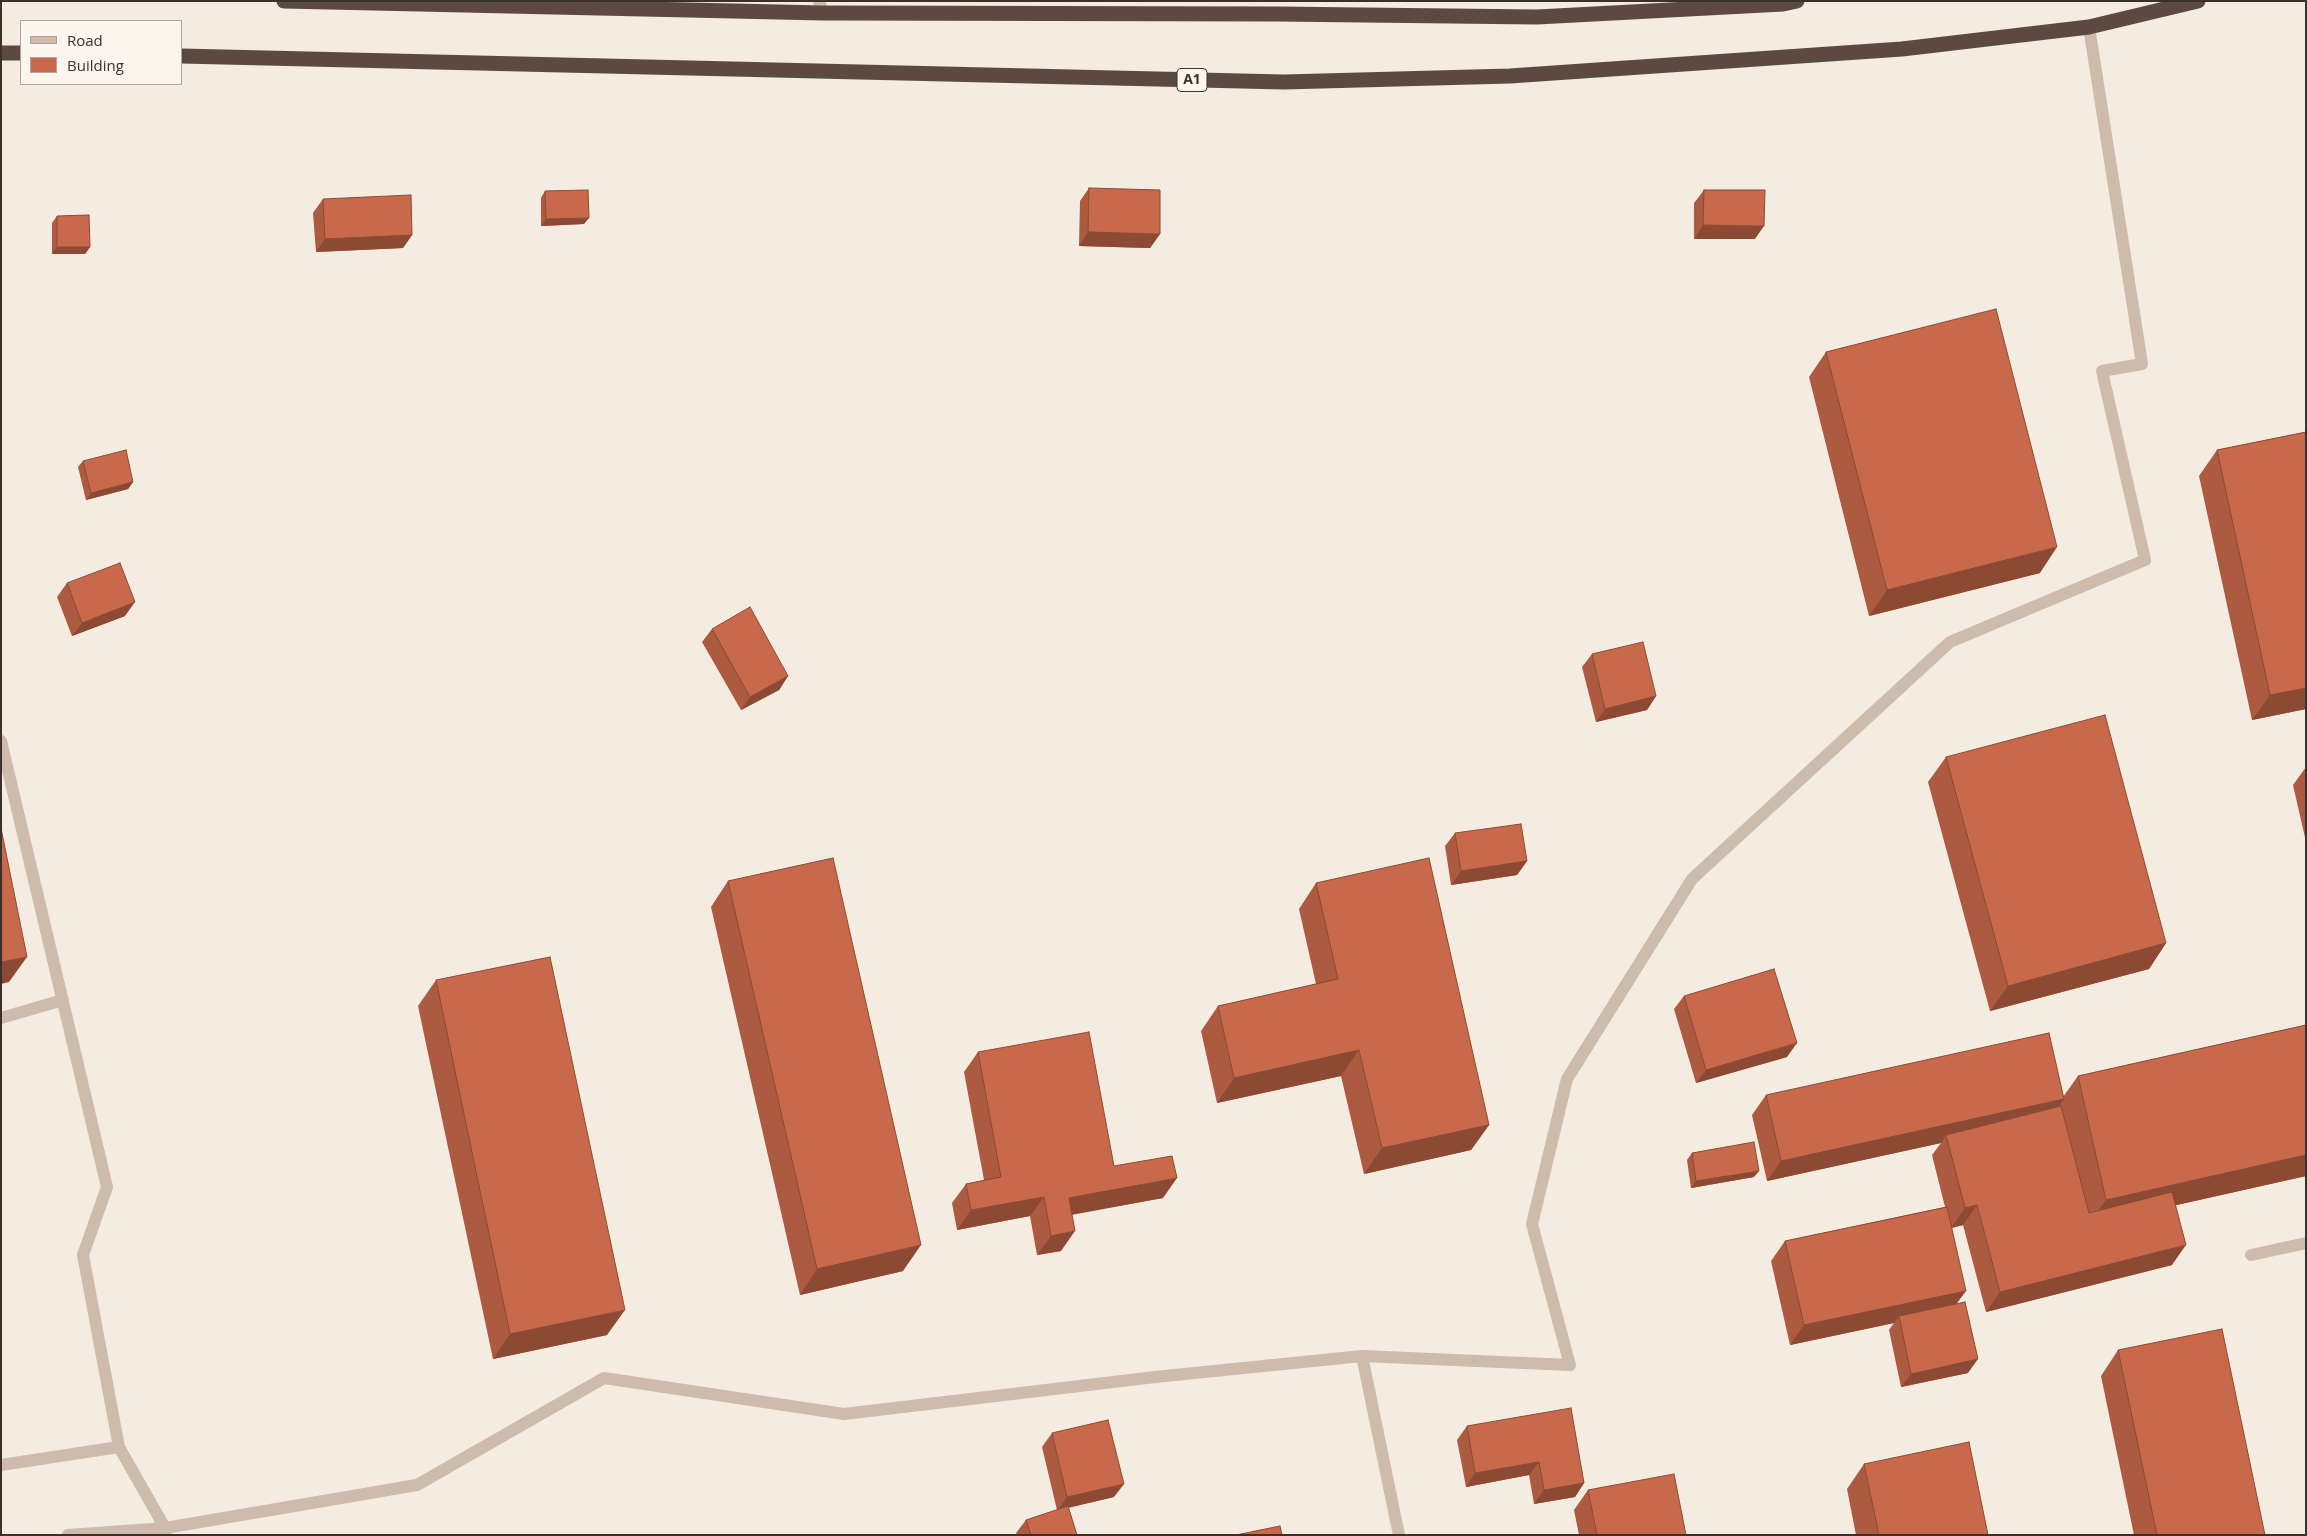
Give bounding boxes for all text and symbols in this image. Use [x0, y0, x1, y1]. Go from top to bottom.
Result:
legend [20, 20, 182, 85]
text: Road [67, 30, 103, 50]
text: Building [67, 55, 124, 75]
road number: A1 [1177, 68, 1207, 92]

